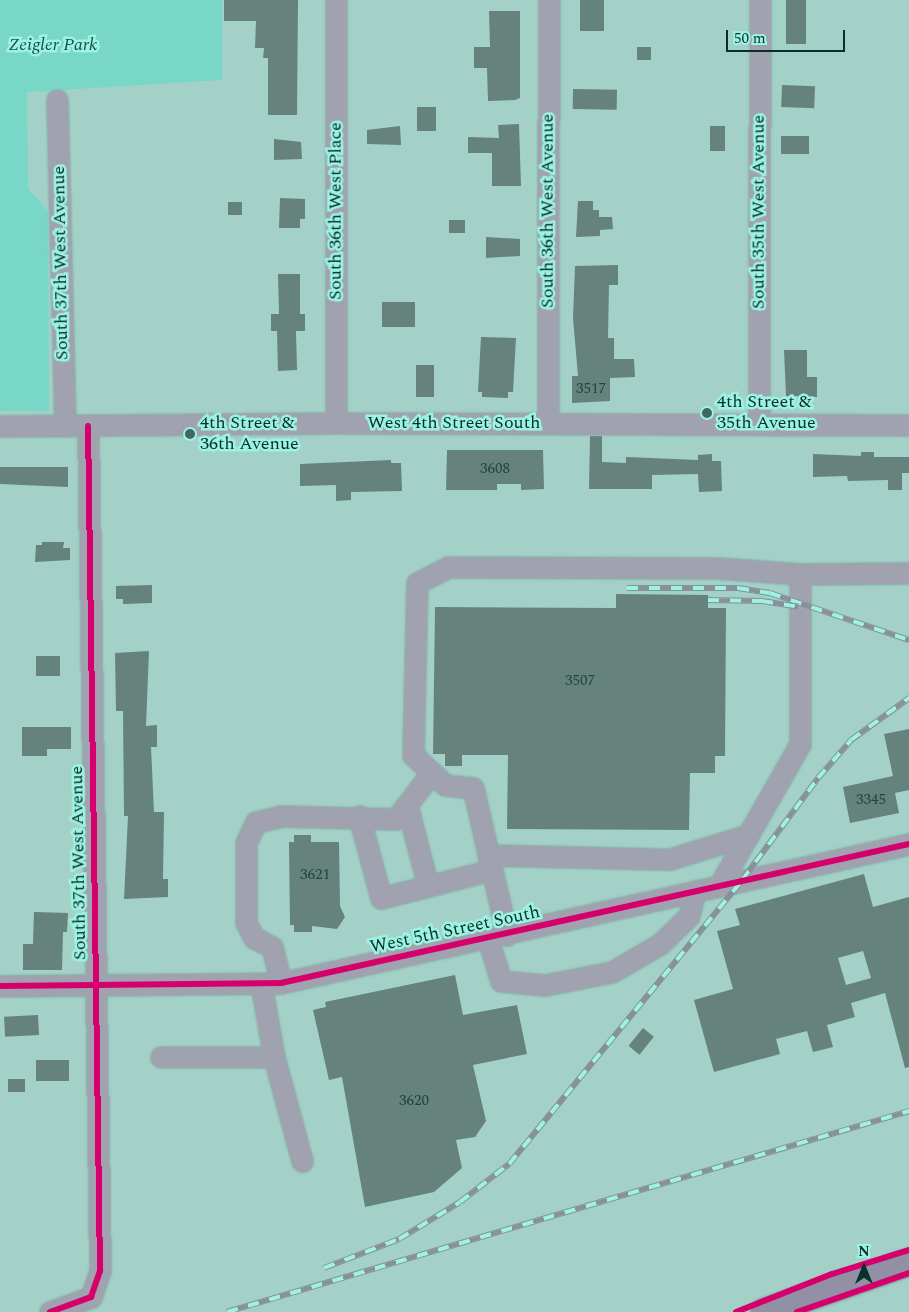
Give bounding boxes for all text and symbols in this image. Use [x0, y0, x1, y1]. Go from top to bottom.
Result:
scale bar [729, 20, 848, 52]
text: 50 m [734, 27, 766, 50]
park label: Zeigler Park [8, 34, 98, 56]
street label: South 36th West Avenue [537, 114, 559, 308]
street label: South 35th West Avenue [748, 115, 770, 309]
street label: South 36th West Place [325, 122, 347, 300]
street label: South 37th West Avenue [49, 166, 73, 360]
house number: 3517 [576, 380, 606, 398]
place label: 4th Street & 35th Avenue [717, 392, 816, 434]
marker: 4th Street & 35th Avenue [701, 407, 713, 419]
street label: West 4th Street South [367, 412, 541, 434]
place label: 4th Street & 36th Avenue [200, 413, 299, 456]
marker: 4th Street & 36th Avenue [184, 428, 196, 440]
house number: 3608 [480, 460, 510, 478]
house number: 3507 [565, 672, 595, 690]
street label: South 37th West Avenue [67, 766, 91, 960]
house number: 3345 [856, 791, 886, 809]
house number: 3621 [300, 866, 330, 884]
street label: West 5th Street South [368, 901, 542, 959]
house number: 3620 [399, 1092, 429, 1110]
text: N [858, 1241, 870, 1262]
north arrow [839, 1242, 889, 1292]

